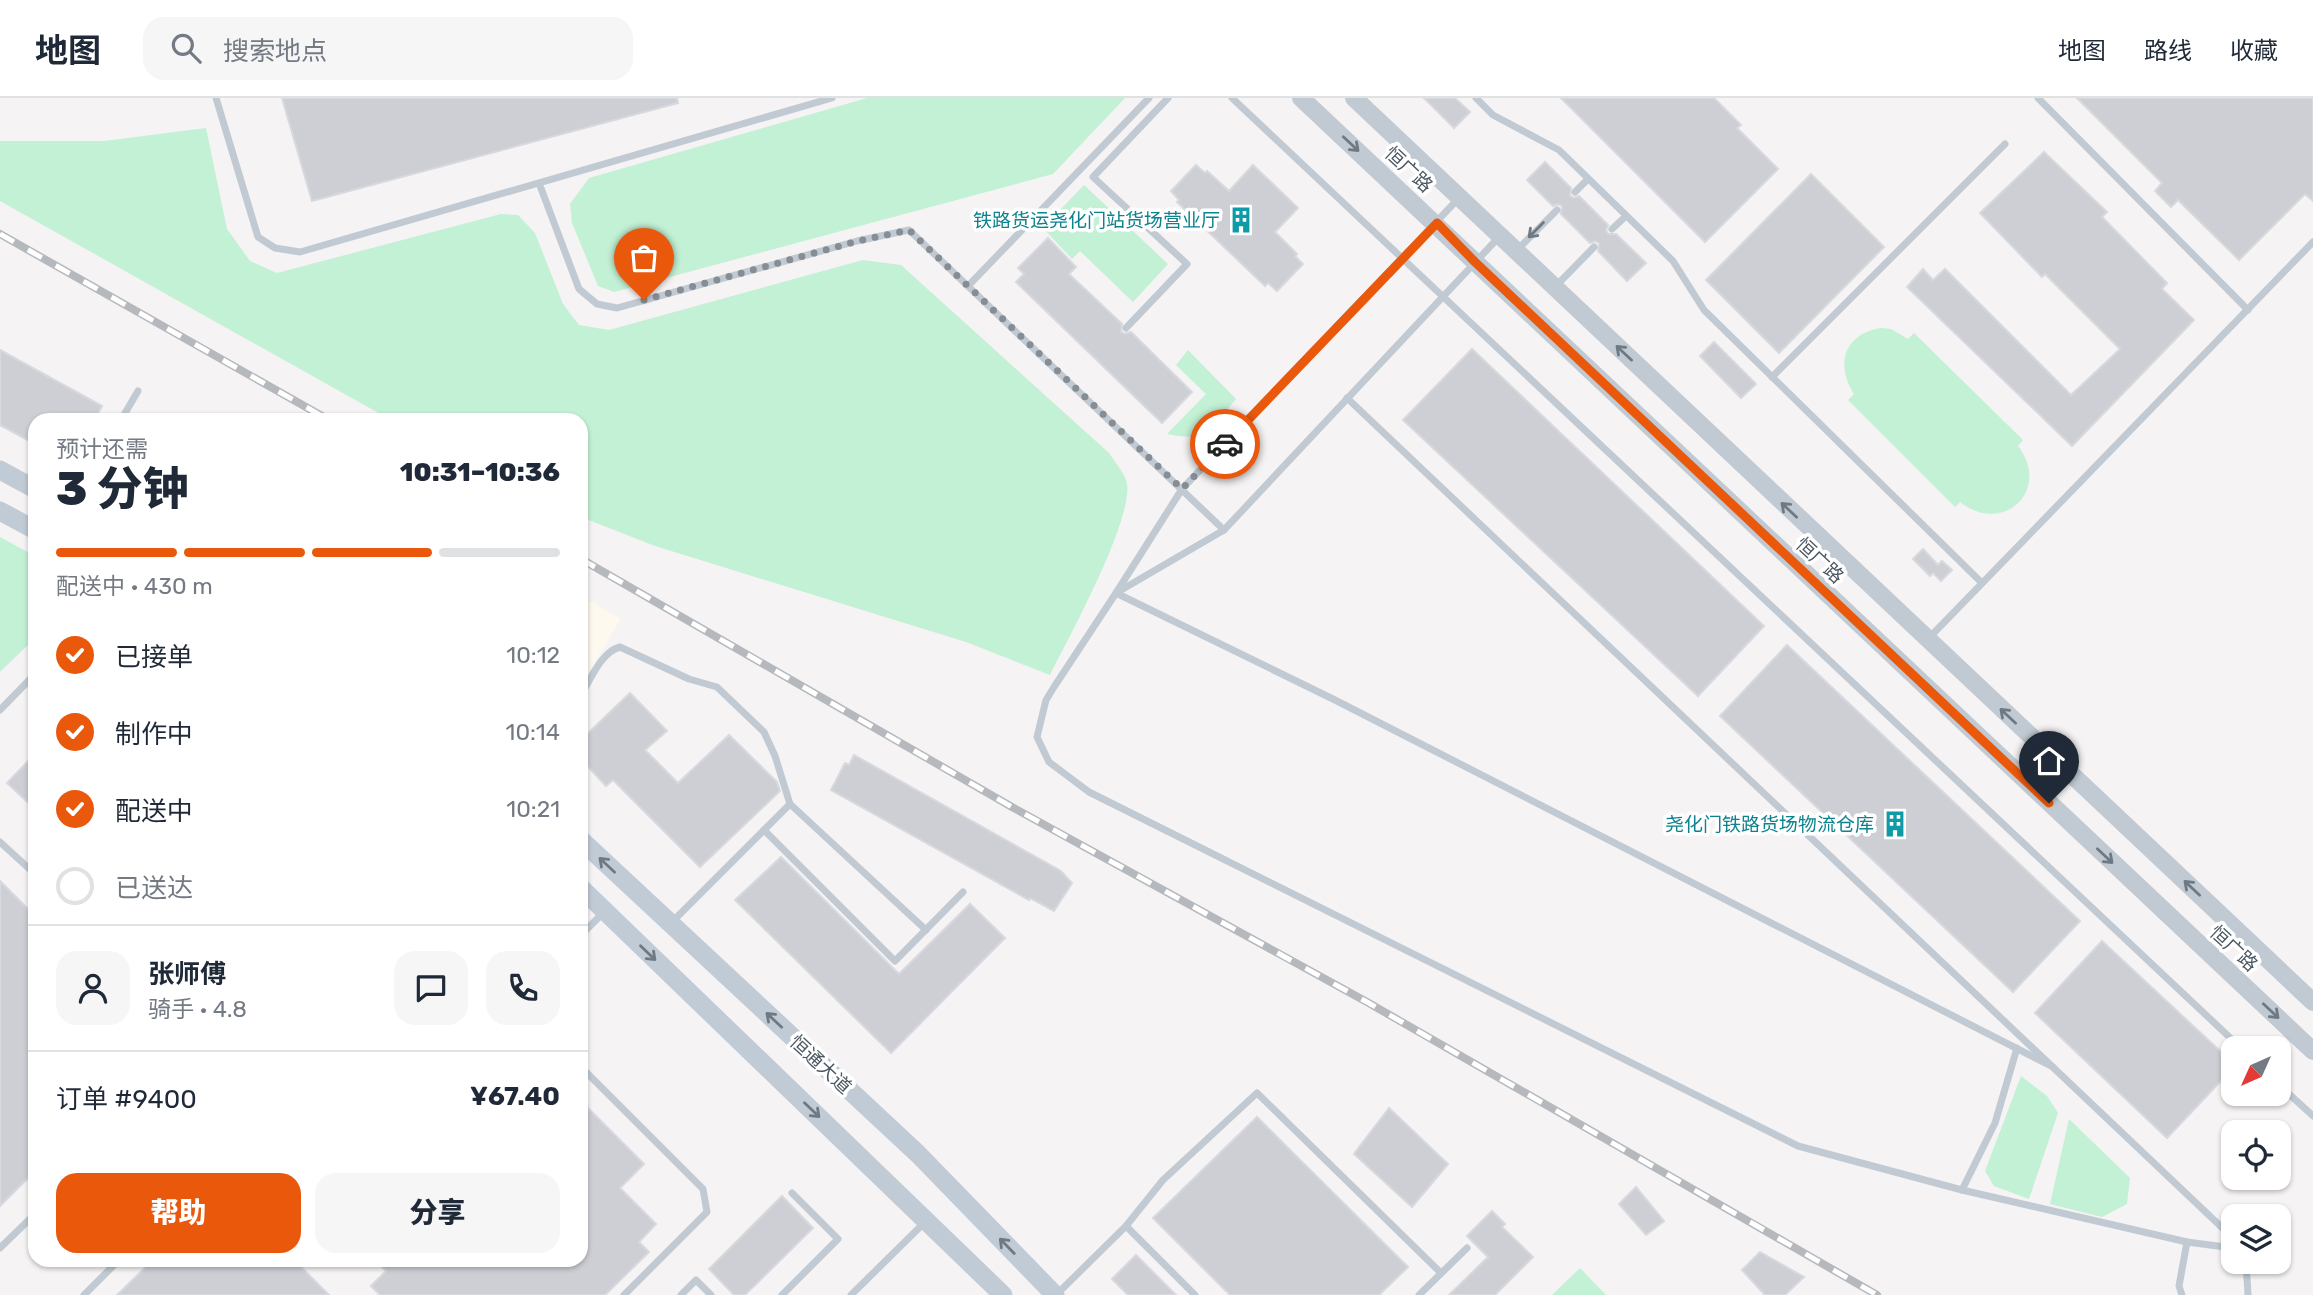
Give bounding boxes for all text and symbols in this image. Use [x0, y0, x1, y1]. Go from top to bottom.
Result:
search box [143, 17, 633, 80]
icon: search [167, 29, 205, 67]
text: 地图 [35, 31, 101, 70]
text: 搜索地点 [223, 36, 327, 67]
text: 地图 [2058, 37, 2106, 65]
text: 路线 [2144, 37, 2192, 65]
text: 收藏 [2230, 37, 2278, 65]
one-way arrow [1342, 136, 1359, 153]
street label: 恒广路 [1380, 142, 1437, 197]
building icon: 铁路货运尧化门站货场营业厅 [1226, 205, 1256, 235]
place label: 铁路货运尧化门站货场营业厅 [973, 209, 1220, 232]
one-way arrow [1528, 222, 1545, 239]
pin [614, 228, 674, 300]
icon: bag [625, 239, 663, 277]
one-way arrow [1615, 345, 1633, 361]
courier [1190, 409, 1260, 479]
icon: car [1206, 425, 1244, 463]
text: 预计还需 [56, 435, 148, 463]
text: 10:31–10:36 [400, 457, 560, 488]
text: 3 分钟 [56, 462, 189, 517]
one-way arrow [1781, 501, 1798, 518]
street label: 恒广路 [1791, 533, 1848, 588]
text: 配送中 · 430 m [56, 572, 213, 600]
icon: check [56, 636, 94, 674]
text: 10:12 [506, 641, 560, 669]
text: 已接单 [115, 642, 193, 673]
one-way arrow [1999, 708, 2017, 724]
icon: check [56, 713, 94, 751]
text: 10:14 [506, 718, 560, 746]
text: 制作中 [115, 719, 193, 750]
pin [2019, 731, 2079, 803]
icon: home [2030, 742, 2068, 780]
icon: check [56, 790, 94, 828]
text: 10:21 [506, 795, 560, 823]
text: 配送中 [115, 796, 193, 827]
building icon: 尧化门铁路货场物流仓库 [1880, 809, 1910, 839]
place label: 尧化门铁路货场物流仓库 [1665, 813, 1874, 836]
one-way arrow [2096, 847, 2113, 864]
one-way arrow [599, 856, 616, 873]
text: 已送达 [115, 873, 193, 904]
one-way arrow [2184, 880, 2201, 897]
street label: 恒广路 [2205, 921, 2262, 976]
one-way arrow [639, 944, 656, 961]
button: person [56, 951, 130, 1025]
button: chat [394, 951, 468, 1025]
button: phone [486, 951, 560, 1025]
text: 张师傅 [148, 959, 226, 990]
text: 骑手 · 4.8 [148, 995, 247, 1023]
one-way arrow [2262, 1003, 2280, 1019]
one-way arrow [766, 1011, 783, 1028]
street label: 恒通大道 [785, 1030, 856, 1099]
north arrow [2221, 1036, 2291, 1106]
map controls [2221, 1036, 2291, 1274]
text: ¥67.40 [470, 1081, 560, 1112]
text: 订单 #9400 [56, 1084, 197, 1115]
one-way arrow [803, 1101, 820, 1118]
button: locate [2221, 1120, 2291, 1190]
button: 帮助 [56, 1173, 301, 1253]
button: 分享 [315, 1173, 560, 1253]
button: layers [2221, 1204, 2291, 1274]
one-way arrow [999, 1238, 1016, 1255]

